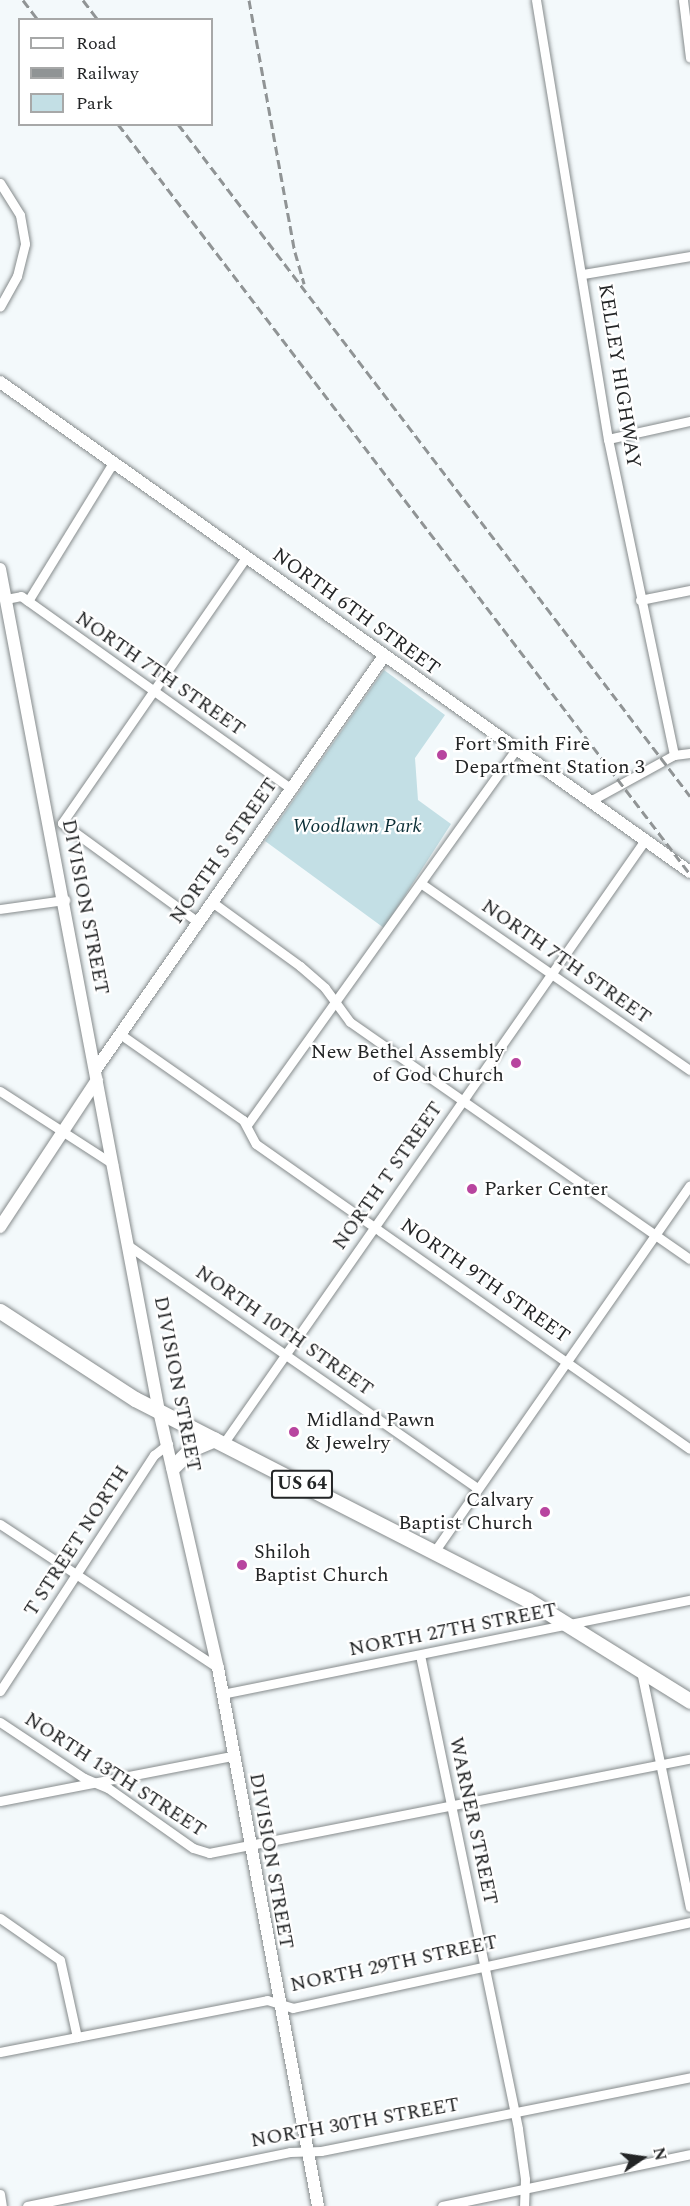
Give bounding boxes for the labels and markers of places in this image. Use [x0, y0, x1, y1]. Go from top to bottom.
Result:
place label: Fort Smith Fire Department Station 3 [454, 732, 645, 779]
marker: Fort Smith Fire Department Station 3 [435, 748, 449, 762]
place label: New Bethel Assembly of God Church [311, 1040, 504, 1087]
marker: New Bethel Assembly of God Church [509, 1056, 523, 1070]
place label: Parker Center [484, 1177, 608, 1201]
marker: Parker Center [465, 1182, 479, 1196]
place label: Midland Pawn & Jewelry [306, 1408, 435, 1455]
marker: Midland Pawn & Jewelry [287, 1425, 301, 1439]
place label: Calvary Baptist Church [398, 1488, 533, 1535]
marker: Calvary Baptist Church [538, 1505, 552, 1519]
place label: Shiloh Baptist Church [254, 1541, 389, 1588]
marker: Shiloh Baptist Church [235, 1558, 249, 1572]

